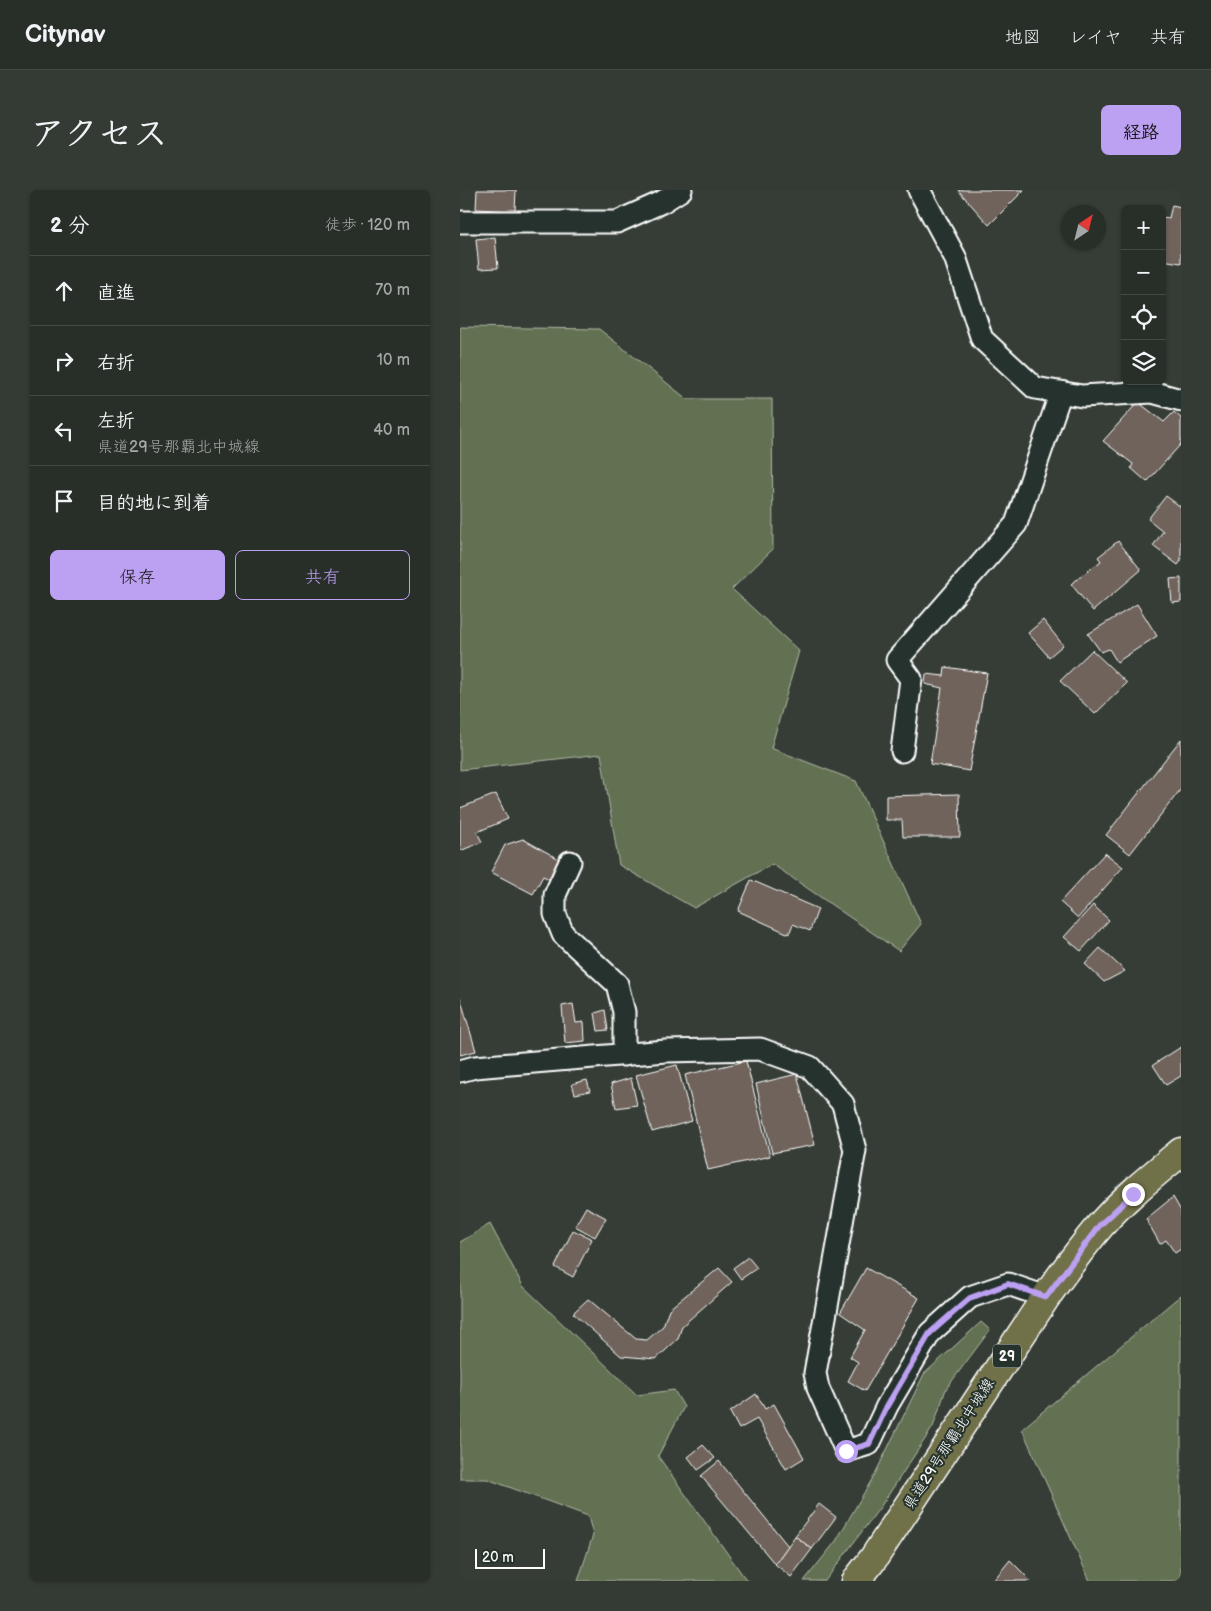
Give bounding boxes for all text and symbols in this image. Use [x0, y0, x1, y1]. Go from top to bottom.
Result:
text: Citynav [25, 20, 106, 49]
text: 地図 [1005, 27, 1041, 48]
text: レイヤ [1069, 27, 1122, 48]
text: 共有 [1150, 27, 1186, 48]
button: 経路 [1101, 105, 1181, 155]
text: アクセス [30, 113, 168, 156]
north arrow [1061, 205, 1106, 250]
map controls [1121, 205, 1166, 385]
button: + [1121, 205, 1166, 250]
text: 2 分 [50, 213, 89, 238]
text: 徒歩 · 120 m [325, 216, 410, 235]
button: − [1121, 250, 1166, 295]
icon: ahead [50, 277, 78, 305]
text: 70 m [375, 281, 410, 300]
text: 直進 [97, 282, 135, 305]
button: locate [1121, 295, 1166, 340]
button: layers [1121, 340, 1166, 385]
icon: right [50, 347, 78, 375]
text: 10 m [377, 351, 410, 370]
text: 右折 [97, 352, 135, 375]
text: 左折 [97, 410, 135, 433]
icon: left [50, 417, 78, 445]
text: 40 m [373, 421, 410, 440]
text: 県道29号那覇北中城線 [97, 438, 260, 457]
icon: arrive [50, 487, 78, 515]
text: 目的地に到着 [97, 492, 211, 515]
button: 保存 [50, 550, 225, 600]
button: 共有 [235, 550, 410, 600]
route end [1122, 1183, 1145, 1206]
road number: 29 [993, 1344, 1021, 1368]
street label: 県道29号那覇北中城線 [899, 1375, 999, 1513]
route start [835, 1440, 858, 1463]
scale bar [475, 1546, 545, 1569]
text: 20 m [482, 1549, 514, 1566]

